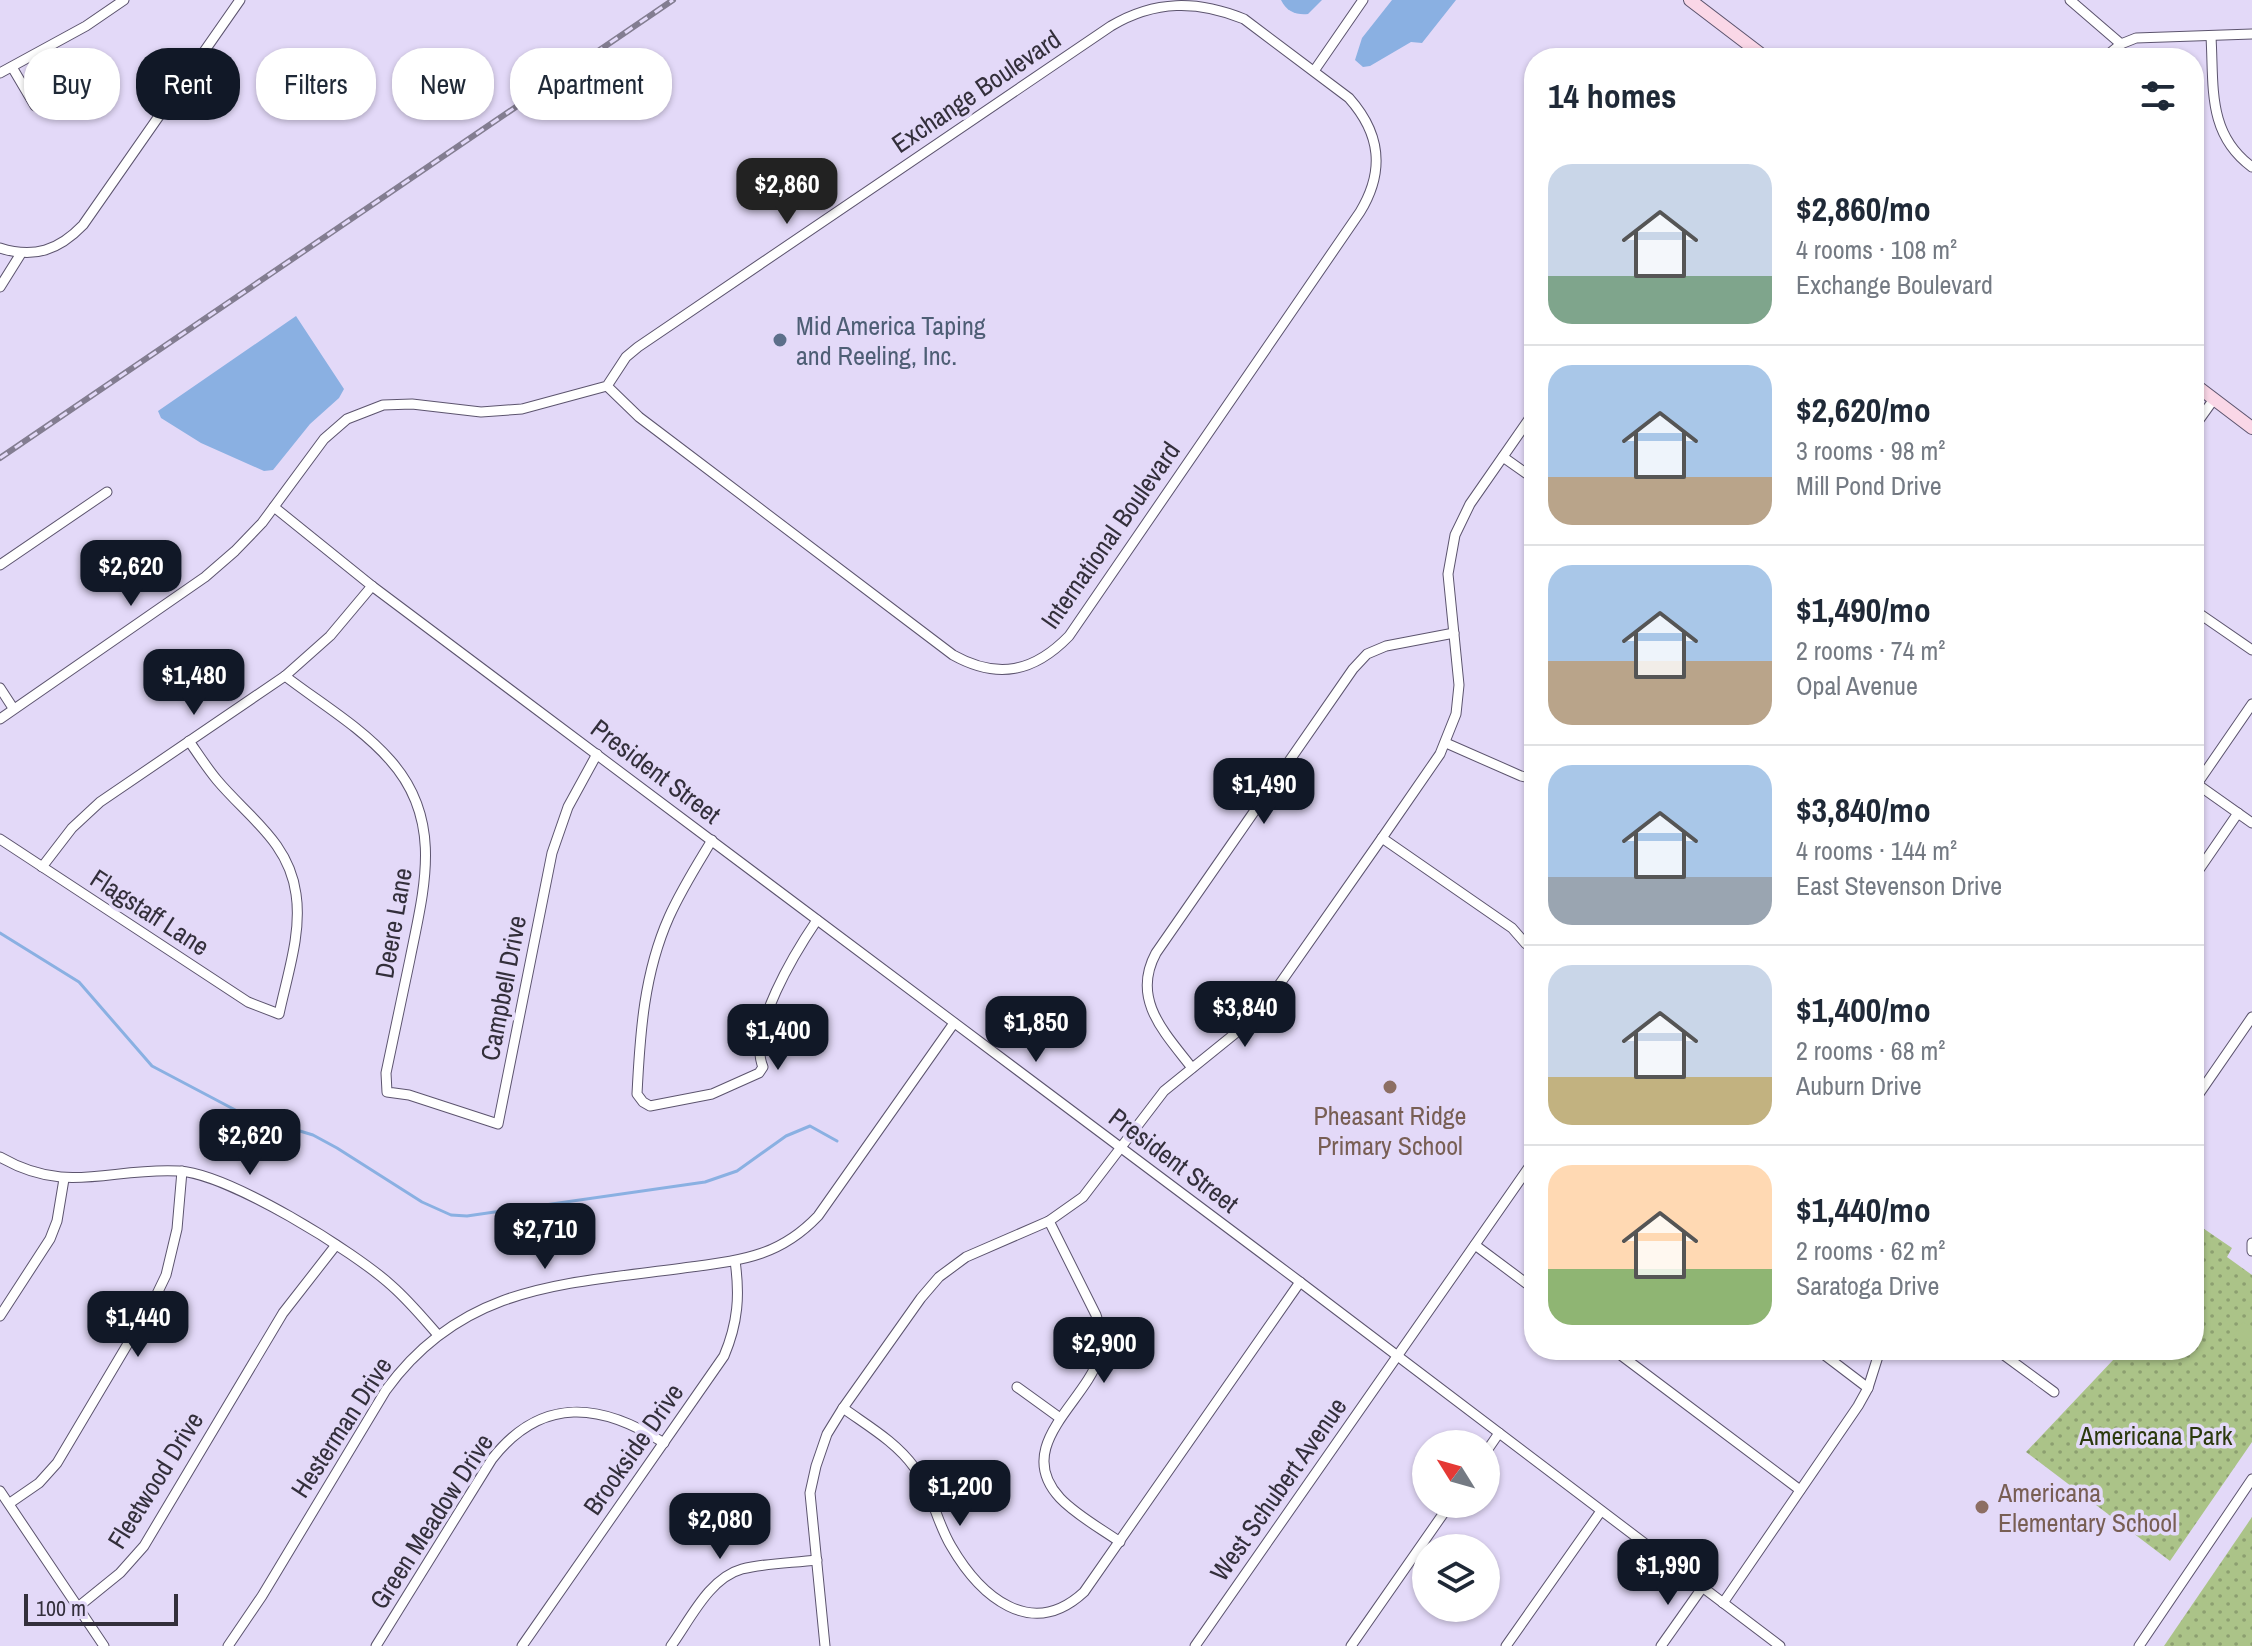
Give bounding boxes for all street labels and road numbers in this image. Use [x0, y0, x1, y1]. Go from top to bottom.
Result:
street label: Exchange Boulevard [885, 21, 1067, 161]
street label: International Boulevard [1032, 435, 1188, 635]
street label: President Street [584, 711, 728, 831]
street label: Flagstaff Lane [84, 861, 216, 963]
street label: Deere Lane [366, 865, 420, 981]
street label: Campbell Drive [472, 913, 534, 1063]
street label: President Street [1102, 1100, 1246, 1220]
street label: Hesterman Drive [282, 1350, 400, 1504]
street label: Brookside Drive [575, 1376, 691, 1522]
street label: West Schubert Avenue [1202, 1390, 1354, 1588]
street label: Fleetwood Drive [99, 1405, 211, 1555]
street label: Green Meadow Drive [361, 1427, 501, 1615]

